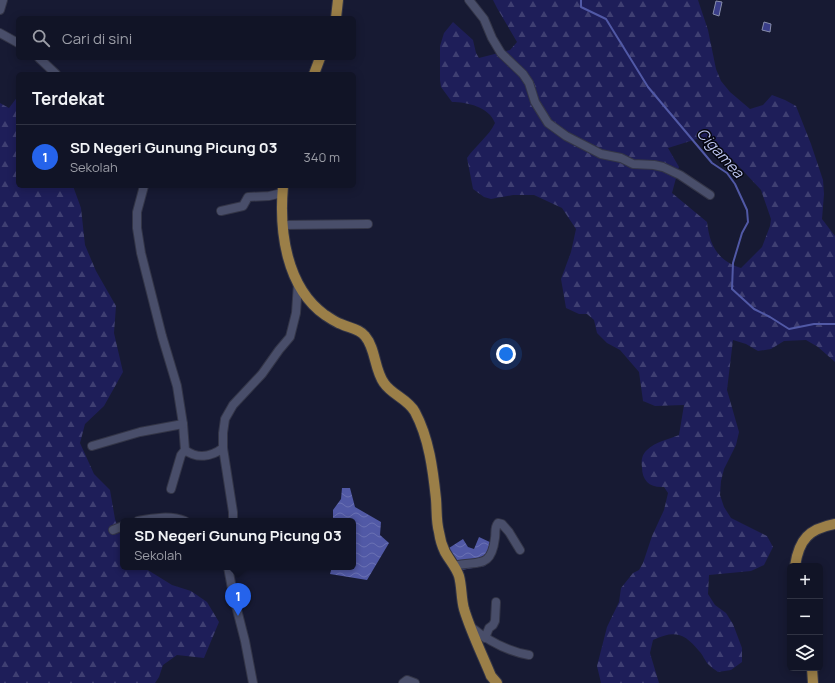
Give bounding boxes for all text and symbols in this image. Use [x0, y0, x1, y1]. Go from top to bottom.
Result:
search box [16, 16, 356, 60]
icon: search [30, 27, 52, 49]
text: Cari di sini [62, 28, 132, 49]
text: Terdekat [32, 87, 105, 110]
water label: Cigamea [692, 123, 749, 183]
text: SD Negeri Gunung Picung 03 [70, 137, 277, 158]
text: 1 [42, 148, 48, 166]
text: 340 m [304, 148, 340, 166]
text: Sekolah [70, 158, 118, 176]
your location [496, 344, 516, 364]
popup [120, 518, 356, 570]
text: SD Negeri Gunung Picung 03 [134, 525, 342, 546]
text: Sekolah [134, 546, 182, 564]
map controls [787, 563, 823, 671]
button: + [787, 563, 823, 599]
pin: 1 [225, 583, 251, 616]
button: − [787, 599, 823, 635]
button: layers [787, 635, 823, 671]

